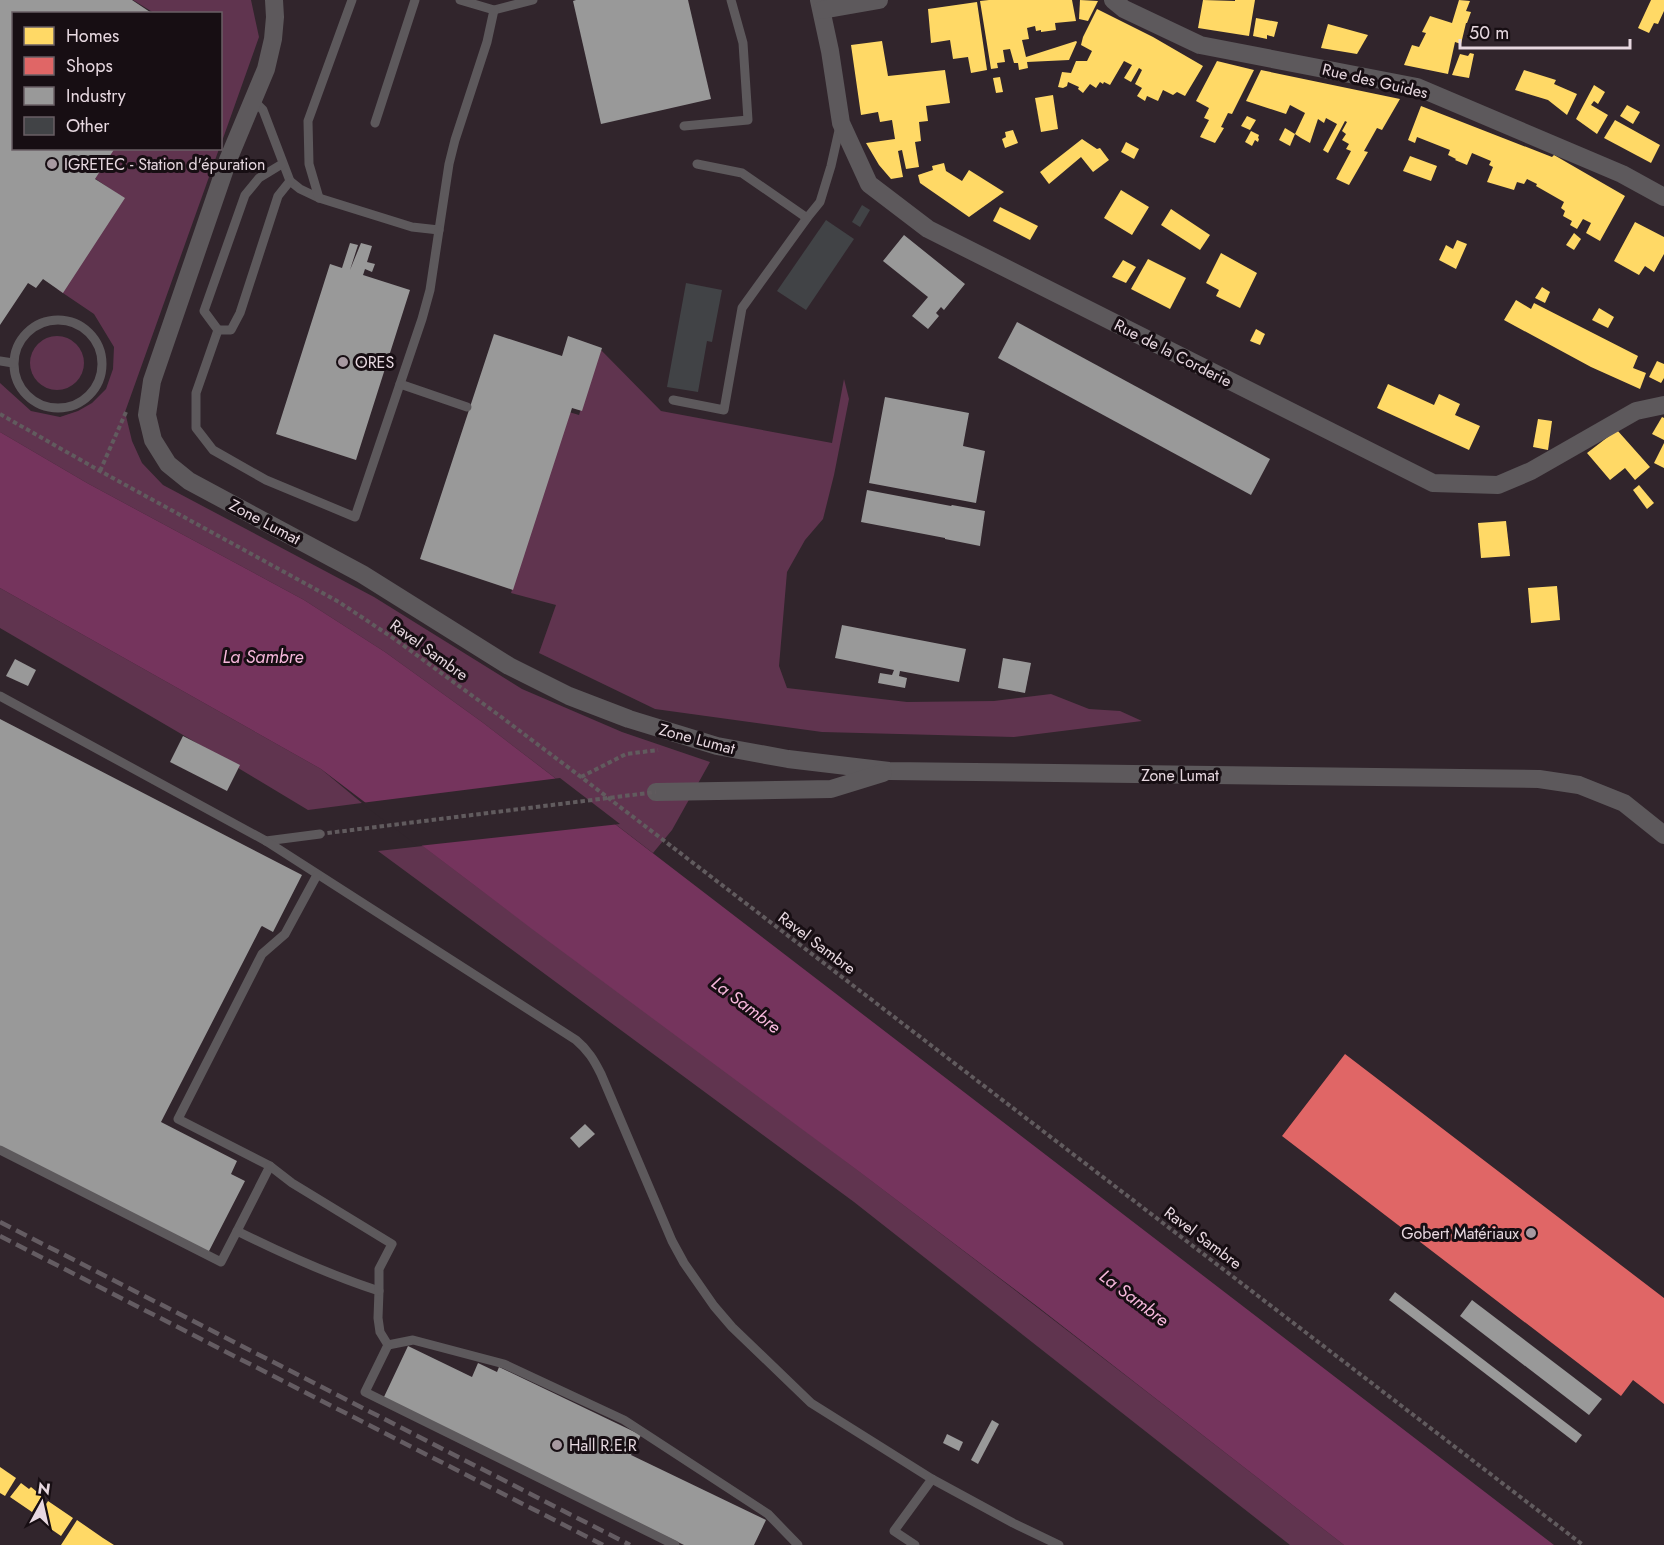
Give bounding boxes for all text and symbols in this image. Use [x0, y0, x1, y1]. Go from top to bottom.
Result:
legend [12, 12, 222, 150]
scale bar [1460, 12, 1630, 50]
text: 50 m [1469, 20, 1509, 46]
text: Homes [66, 23, 119, 49]
text: Shops [66, 53, 113, 79]
street label: Rue des Guides [1320, 58, 1430, 104]
text: Industry [66, 83, 126, 109]
text: Other [66, 113, 110, 139]
place label: IGRETEC - Station d'épuration [64, 153, 265, 176]
marker: IGRETEC - Station d'épuration [45, 157, 59, 171]
street label: Rue de la Corderie [1110, 313, 1236, 393]
place label: ORES [355, 351, 394, 374]
marker: ORES [336, 355, 350, 369]
street label: Zone Lumat [225, 494, 305, 550]
street label: Ravel Sambre [385, 614, 473, 686]
water label: La Sambre [222, 644, 304, 670]
street label: Zone Lumat [656, 718, 738, 760]
street label: Zone Lumat [1141, 764, 1219, 787]
street label: Ravel Sambre [773, 906, 861, 980]
water label: La Sambre [706, 970, 786, 1040]
street label: Ravel Sambre [1159, 1201, 1247, 1275]
place label: Gobert Matériaux [1401, 1222, 1519, 1245]
marker: Gobert Matériaux [1524, 1226, 1538, 1240]
water label: La Sambre [1094, 1263, 1174, 1333]
place label: Hall R.E.R [569, 1434, 637, 1457]
marker: Hall R.E.R [550, 1438, 564, 1452]
north arrow [12, 1473, 72, 1533]
text: N [36, 1476, 52, 1501]

